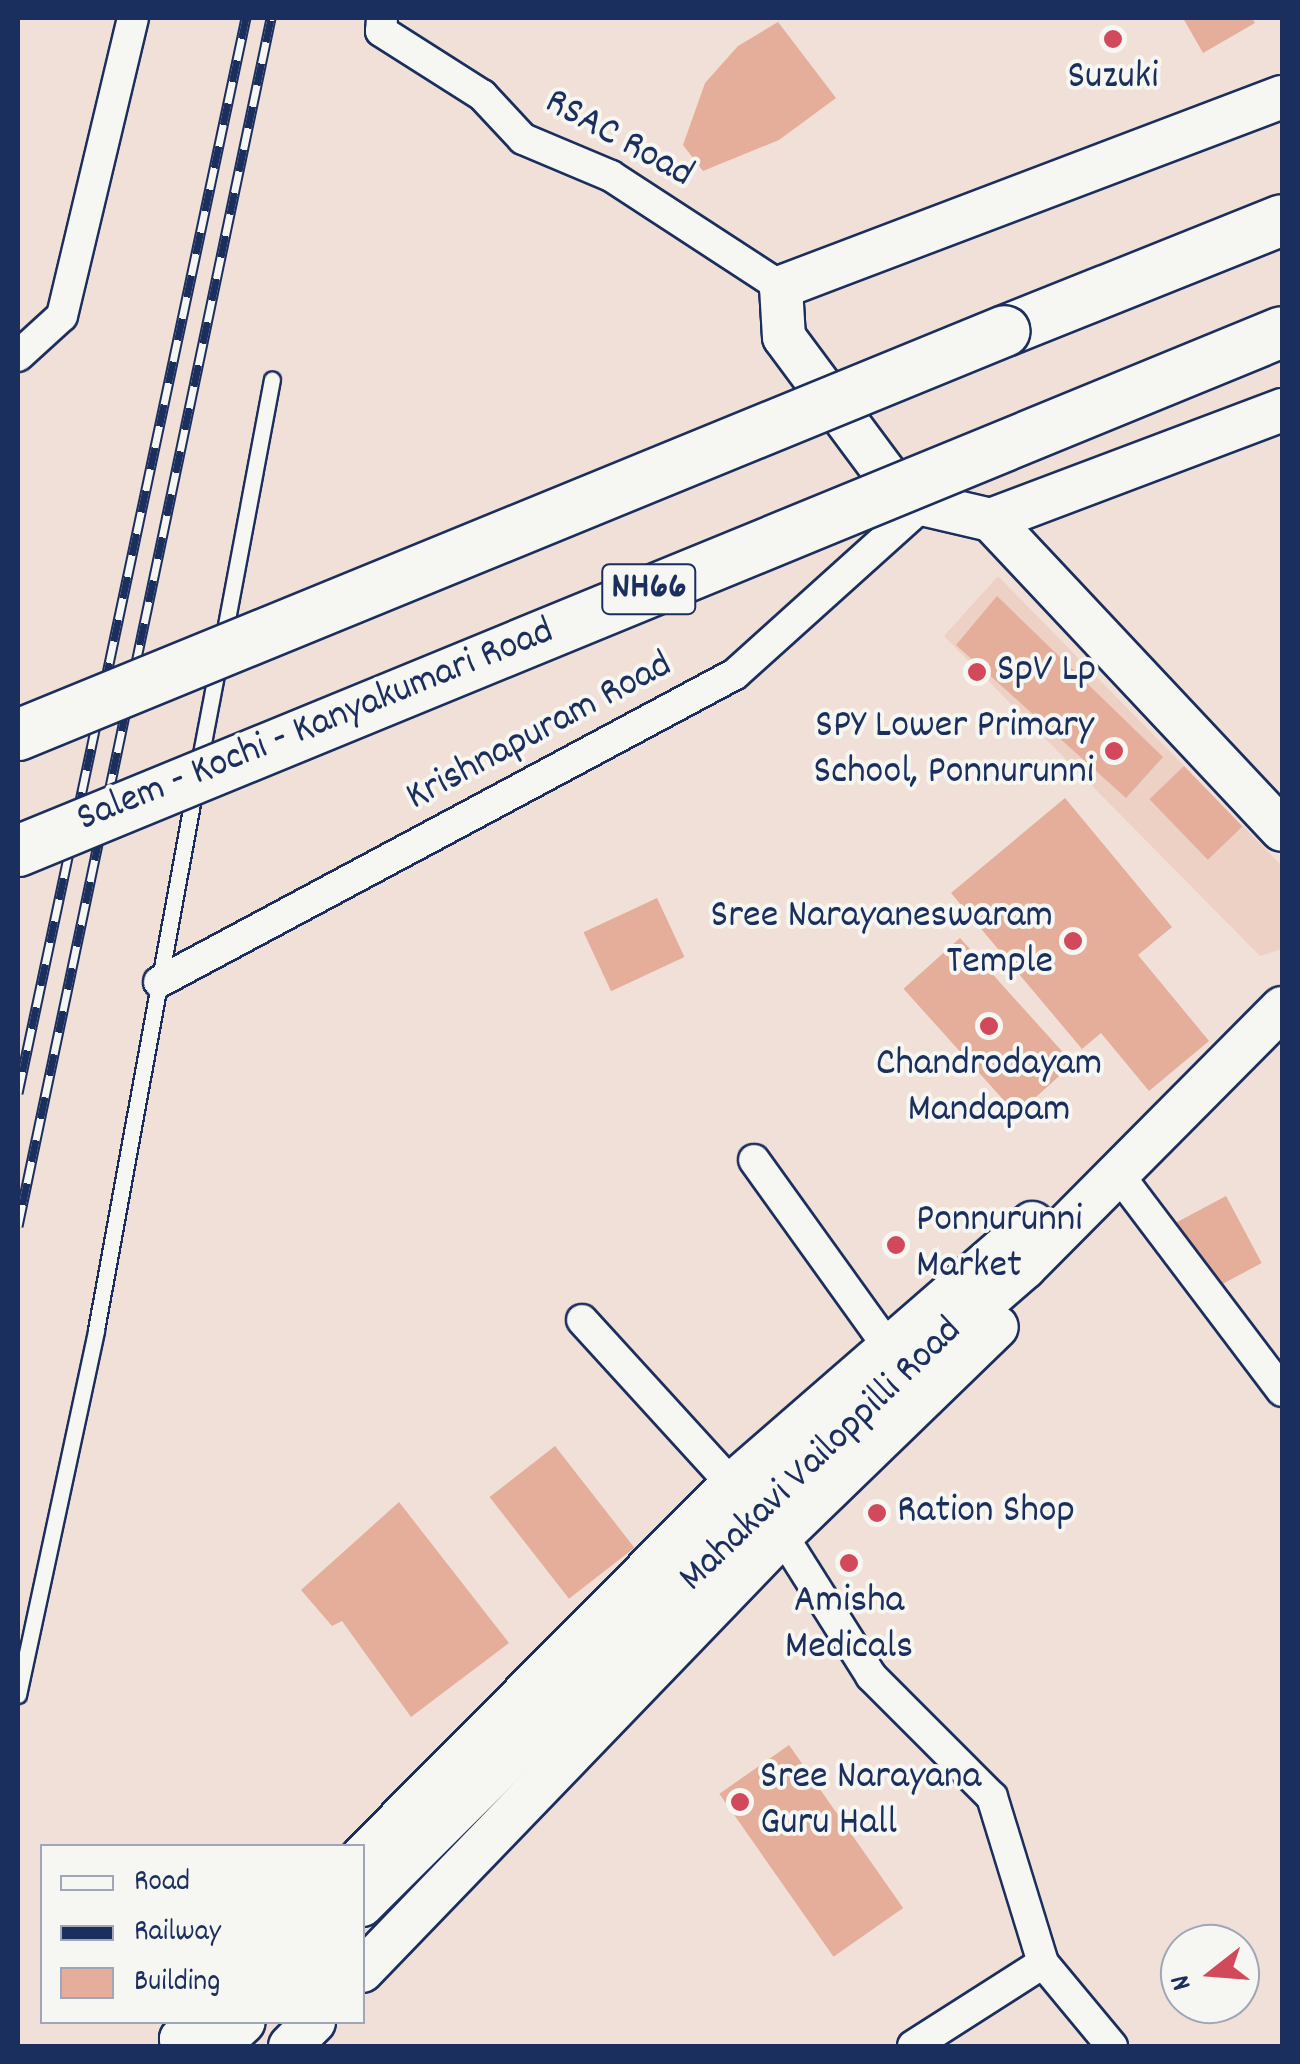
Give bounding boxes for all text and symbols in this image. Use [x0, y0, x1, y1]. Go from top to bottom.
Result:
marker: Suzuki [1102, 28, 1124, 50]
place label: Suzuki [1067, 55, 1159, 103]
street label: RSAC Road [535, 80, 701, 200]
road number: NH66 [599, 556, 699, 622]
street label: Salem - Kochi - Kanyakumari Road [71, 609, 561, 845]
street label: Krishnapuram Road [399, 643, 681, 823]
place label: SpV Lp [997, 648, 1096, 696]
marker: SpV Lp [966, 661, 988, 683]
place label: SPY Lower Primary School, Ponnurunni [814, 704, 1094, 798]
marker: SPY Lower Primary School, Ponnurunni [1103, 740, 1125, 762]
place label: Sree Narayaneswaram Temple [711, 894, 1053, 988]
marker: Sree Narayaneswaram Temple [1062, 930, 1084, 952]
marker: Chandrodayam Mandapam [978, 1015, 1000, 1037]
place label: Chandrodayam Mandapam [876, 1042, 1102, 1136]
place label: Ponnurunni Market [916, 1198, 1083, 1292]
marker: Ponnurunni Market [885, 1234, 907, 1256]
street label: Mahakavi Vailoppilli Road [671, 1309, 973, 1603]
place label: Ration Shop [897, 1489, 1075, 1537]
marker: Ration Shop [866, 1502, 888, 1524]
marker: Amisha Medicals [838, 1552, 860, 1574]
place label: Amisha Medicals [785, 1579, 913, 1673]
place label: Sree Narayana Guru Hall [760, 1755, 981, 1849]
marker: Sree Narayana Guru Hall [729, 1791, 751, 1813]
legend [40, 1844, 365, 2024]
text: Road [134, 1862, 190, 1905]
text: Railway [134, 1912, 221, 1955]
north arrow [1160, 1924, 1260, 2024]
text: Building [134, 1962, 220, 2005]
text: N [1162, 1970, 1204, 1995]

